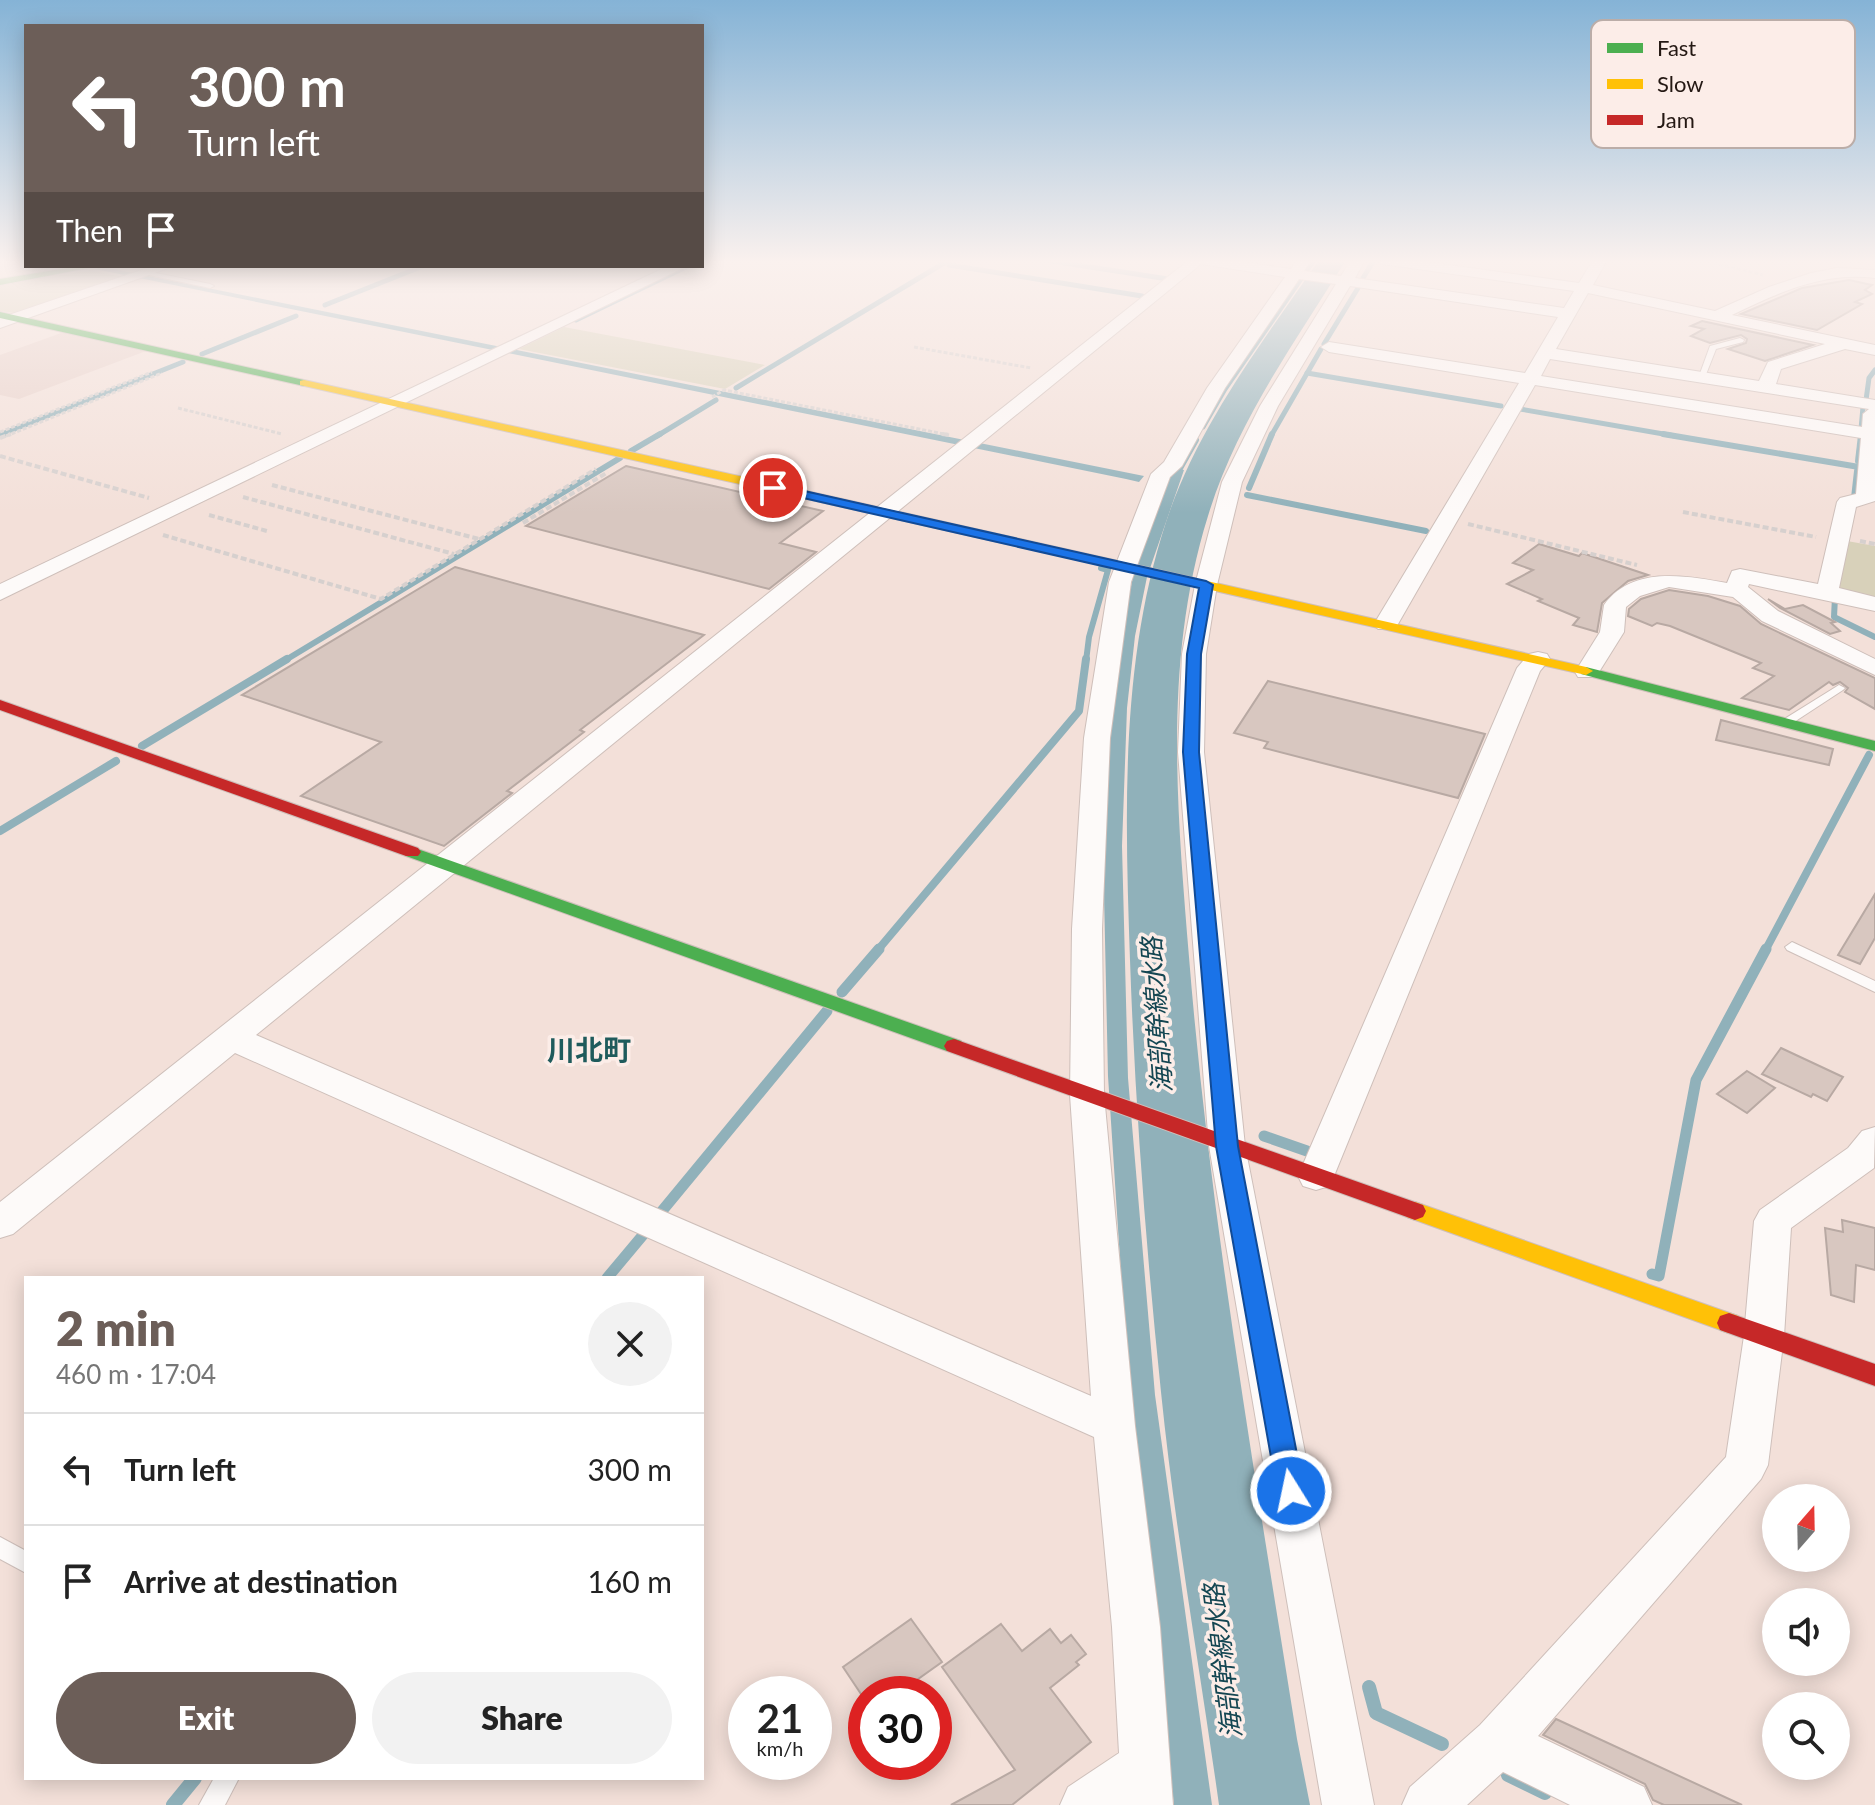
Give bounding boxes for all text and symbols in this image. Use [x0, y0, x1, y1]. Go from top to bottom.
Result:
legend [1591, 20, 1855, 148]
text: Fast [1657, 34, 1696, 61]
text: 300 m [188, 52, 346, 119]
icon: left [56, 56, 160, 160]
text: Slow [1657, 70, 1704, 97]
text: Jam [1657, 106, 1695, 133]
text: Turn left [188, 120, 320, 164]
icon: arrive [139, 208, 183, 252]
text: Then [56, 212, 123, 248]
pin [739, 454, 807, 522]
icon: arrive [751, 466, 795, 510]
water label: 海部幹線水路 [1134, 934, 1177, 1094]
district label: 川北町 [547, 1032, 631, 1066]
text: 2 min [56, 1299, 176, 1356]
button: close [588, 1302, 672, 1386]
text: 460 m · 17:04 [56, 1358, 216, 1390]
icon: left [56, 1447, 100, 1491]
position arrow [1249, 1449, 1333, 1533]
text: Turn left [124, 1451, 236, 1487]
text: 300 m [587, 1451, 672, 1487]
north arrow [1762, 1484, 1850, 1572]
map controls [1762, 1484, 1850, 1780]
icon: arrive [56, 1559, 100, 1603]
text: Arrive at destination [124, 1563, 398, 1599]
text: 160 m [587, 1563, 672, 1599]
water label: 海部幹線水路 [1196, 1580, 1247, 1740]
button: sound [1762, 1588, 1850, 1676]
button: Exit [56, 1672, 356, 1764]
button: Share [372, 1672, 672, 1764]
speed limit sign: 30 [848, 1676, 952, 1780]
button: search [1762, 1692, 1850, 1780]
text: 21 [757, 1694, 803, 1742]
text: km/h [757, 1736, 803, 1760]

